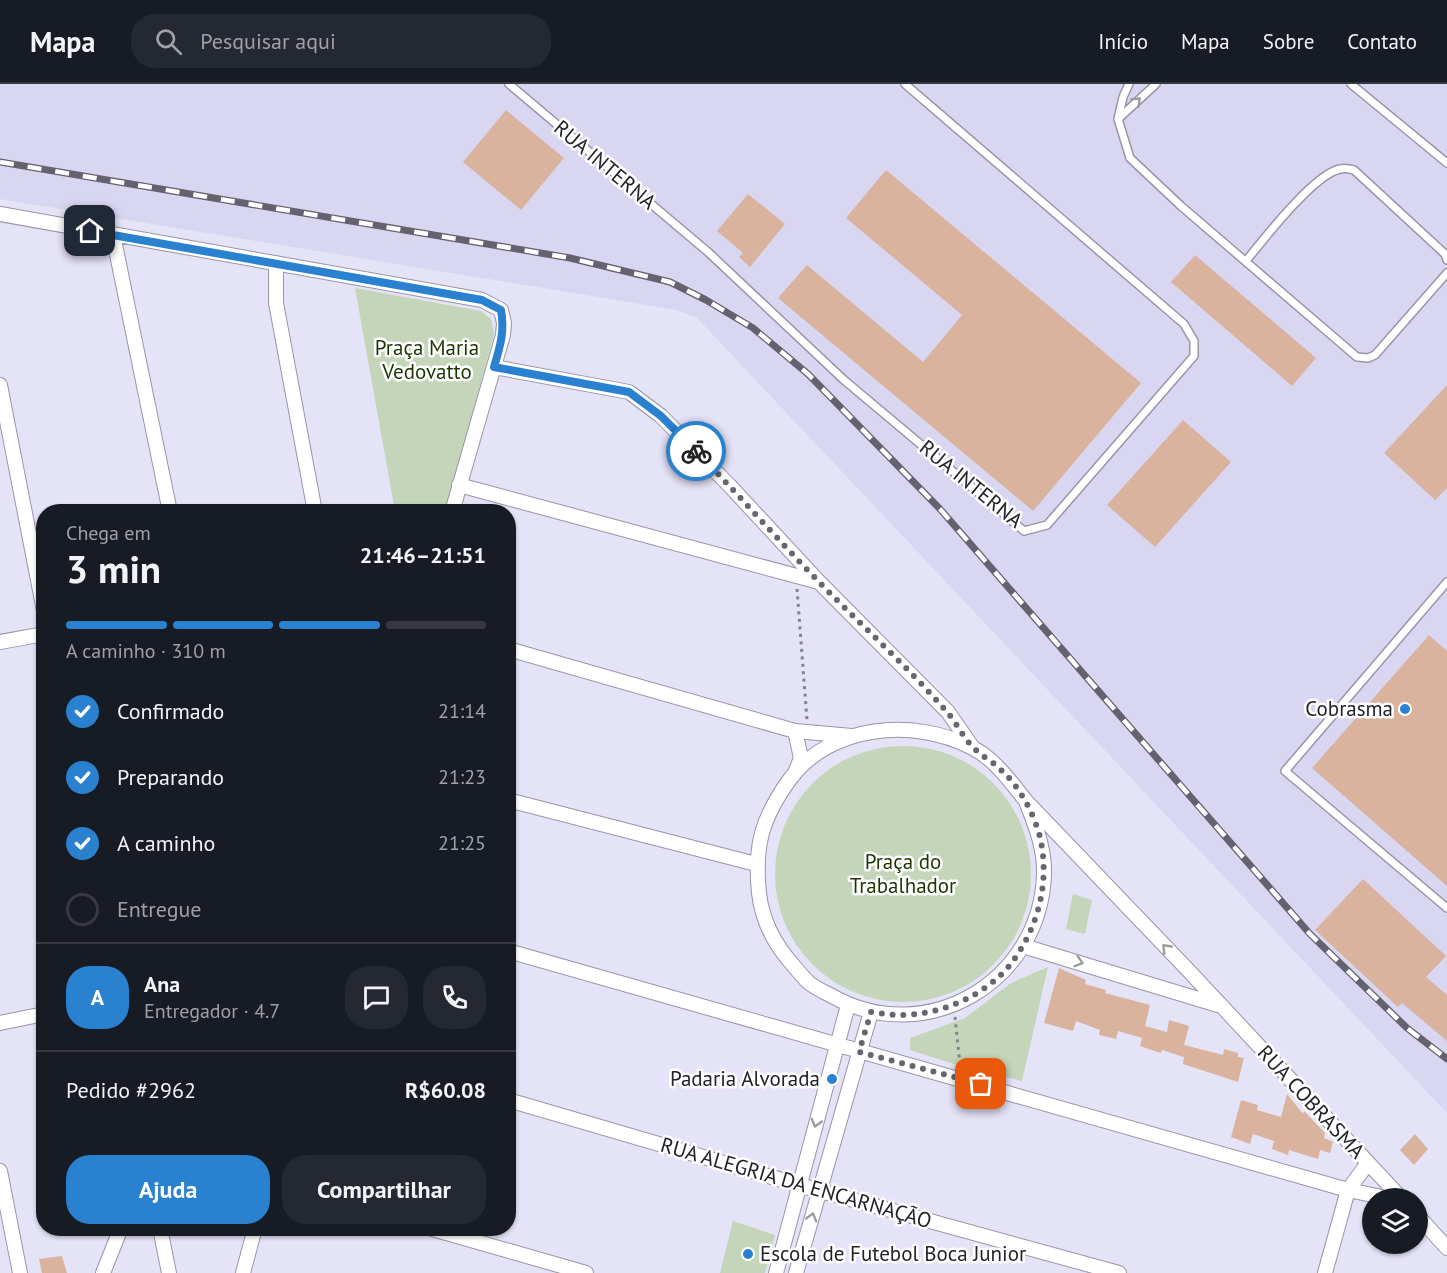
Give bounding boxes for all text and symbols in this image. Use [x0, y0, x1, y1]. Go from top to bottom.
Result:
search box [131, 14, 551, 68]
text: Mapa [30, 23, 95, 60]
icon: search [152, 25, 185, 58]
text: Pesquisar aqui [200, 27, 336, 55]
text: Início [1098, 28, 1148, 55]
text: Mapa [1181, 28, 1230, 55]
text: Sobre [1263, 28, 1314, 55]
text: Contato [1347, 28, 1417, 55]
one-way arrow [1130, 97, 1141, 108]
street label: RUA INTERNA [549, 114, 663, 216]
pin [64, 205, 115, 256]
icon: home [73, 214, 106, 247]
park label: Praça Maria Vedovatto [375, 334, 479, 385]
courier [666, 421, 726, 481]
street label: RUA INTERNA [914, 434, 1029, 534]
icon: bike [680, 435, 713, 468]
text: Chega em [66, 520, 151, 546]
text: 21:46–21:51 [360, 541, 486, 569]
text: 3 min [66, 543, 161, 594]
text: A caminho · 310 m [66, 638, 226, 664]
icon: check [66, 695, 99, 728]
place label: Cobrasma [1305, 695, 1393, 722]
text: Confirmado [117, 697, 224, 725]
text: 21:14 [438, 698, 486, 724]
marker: Cobrasma [1398, 702, 1412, 716]
icon: check [66, 761, 99, 794]
text: Preparando [117, 763, 224, 791]
text: 21:23 [438, 764, 486, 790]
icon: check [66, 827, 99, 860]
text: A caminho [117, 829, 215, 857]
text: 21:25 [438, 830, 486, 856]
park label: Praça do Trabalhador [850, 848, 956, 899]
text: Entregue [117, 895, 202, 923]
one-way arrow [1163, 944, 1174, 955]
one-way arrow [1073, 955, 1084, 967]
button: chat [345, 966, 408, 1029]
button: phone [423, 966, 486, 1029]
text: Ana [144, 970, 180, 998]
text: A [91, 983, 104, 1011]
text: Entregador · 4.7 [144, 998, 280, 1024]
street label: RUA COBRASMA [1252, 1039, 1371, 1165]
pin [955, 1058, 1006, 1109]
place label: Padaria Alvorada [670, 1065, 820, 1092]
icon: bag [964, 1067, 997, 1100]
marker: Padaria Alvorada [825, 1072, 839, 1086]
text: Pedido #2962 [66, 1076, 196, 1104]
text: R$60.08 [405, 1076, 486, 1104]
one-way arrow [811, 1118, 824, 1128]
street label: RUA ALEGRIA DA ENCARNAÇÃO [658, 1131, 935, 1234]
button: Ajuda [66, 1155, 270, 1224]
button: Compartilhar [282, 1155, 486, 1224]
map controls [1362, 1188, 1428, 1254]
button: layers [1362, 1188, 1428, 1254]
one-way arrow [805, 1212, 817, 1223]
place label: Escola de Futebol Boca Junior [760, 1240, 1026, 1267]
marker: Escola de Futebol Boca Junior [741, 1247, 755, 1261]

